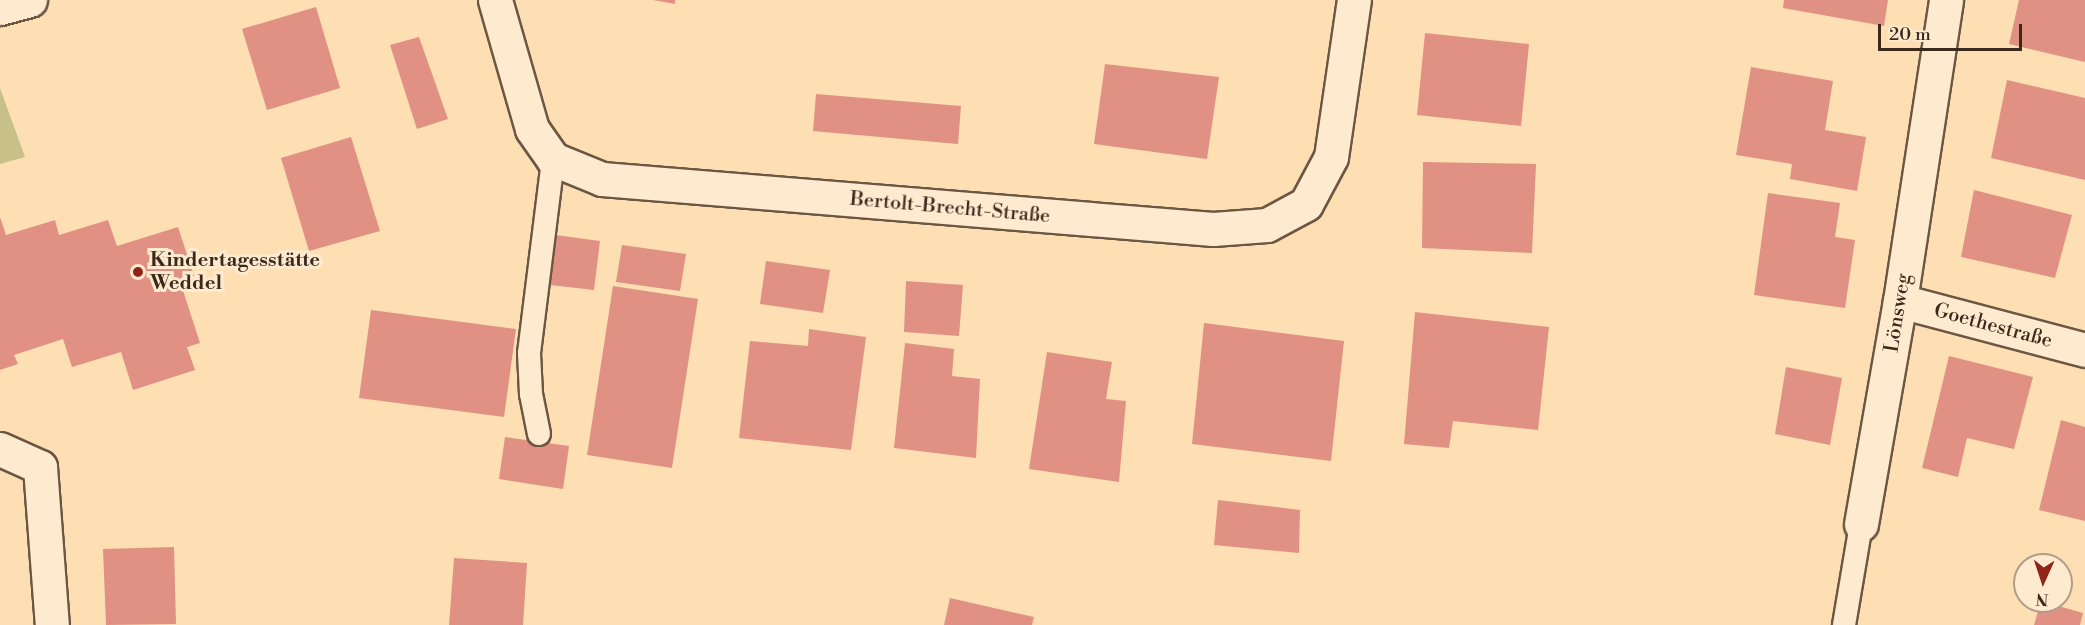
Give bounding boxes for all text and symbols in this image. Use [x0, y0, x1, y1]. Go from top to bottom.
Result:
scale bar [1881, 12, 2025, 50]
text: 20 m [1889, 23, 1931, 46]
street label: Bertolt-Brecht-Straße [849, 187, 1051, 229]
place label: Kindertagesstätte Weddel [150, 248, 320, 295]
marker: Kindertagesstätte Weddel [131, 265, 145, 279]
street label: Lönsweg [1880, 272, 1916, 354]
street label: Goethestraße [1931, 299, 2055, 353]
north arrow [2013, 553, 2073, 613]
text: N [2035, 589, 2049, 609]

